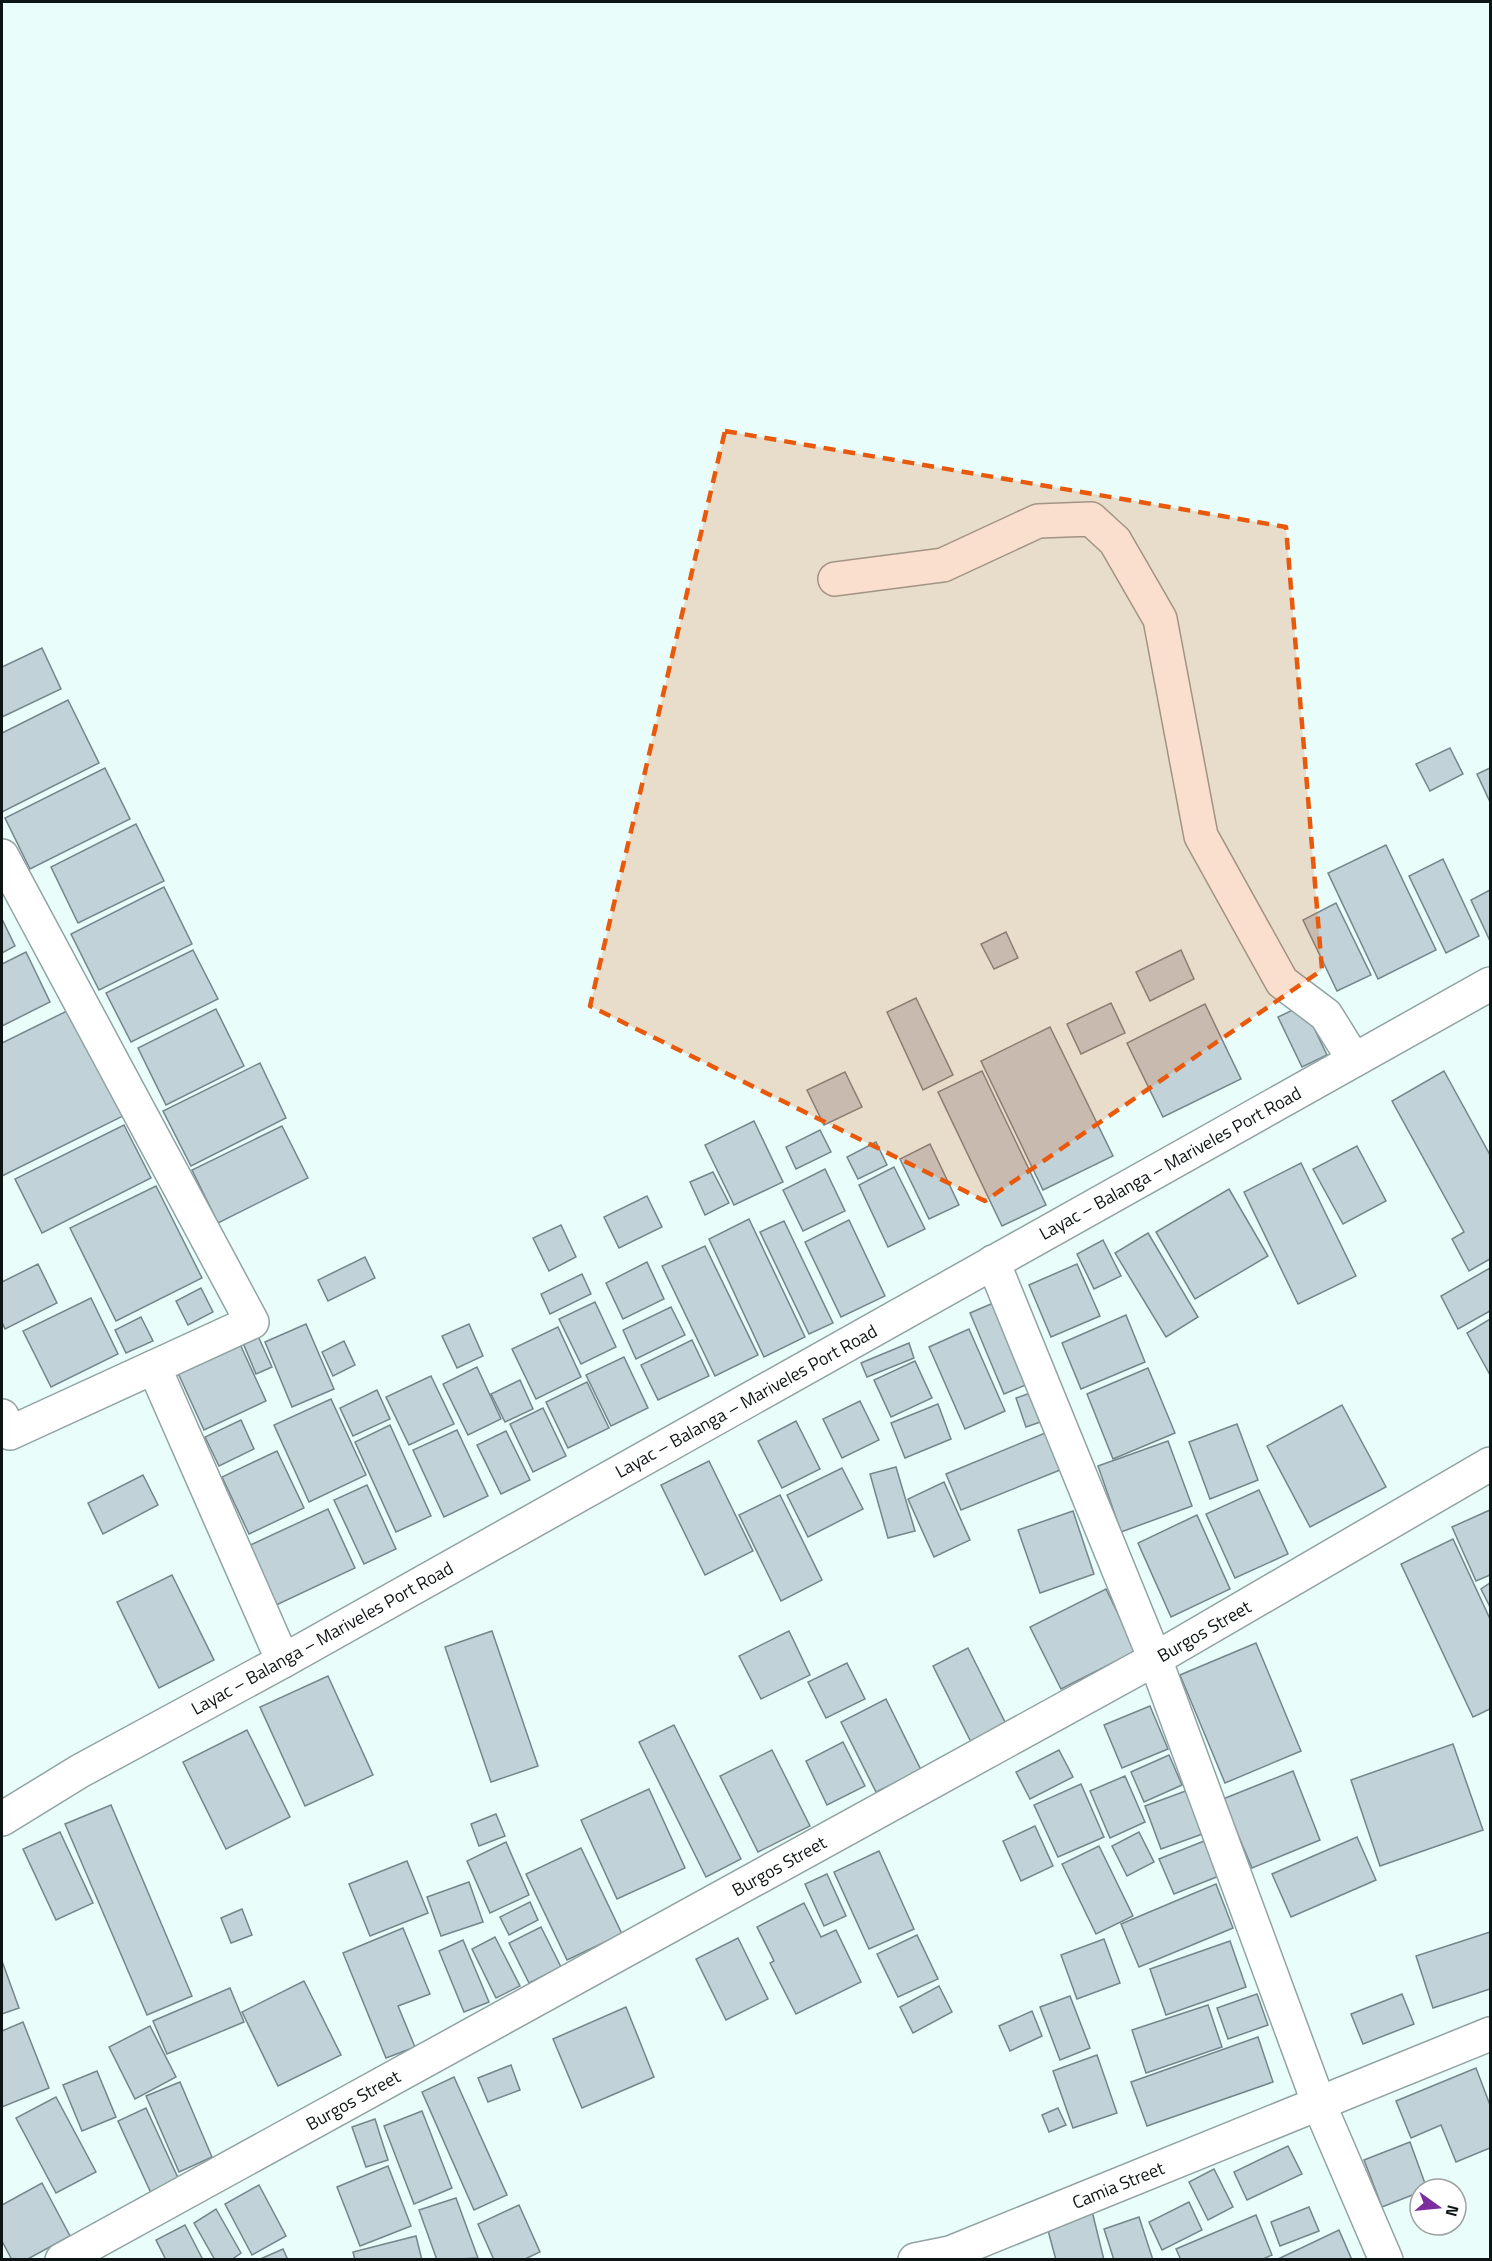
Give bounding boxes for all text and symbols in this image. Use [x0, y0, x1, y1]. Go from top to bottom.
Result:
street label: Layac – Balanga – Mariveles Port Road [1034, 1079, 1306, 1247]
street label: Layac – Balanga – Mariveles Port Road [610, 1317, 882, 1485]
street label: Layac – Balanga – Mariveles Port Road [186, 1554, 458, 1722]
street label: Burgos Street [1152, 1593, 1256, 1669]
street label: Burgos Street [727, 1829, 832, 1903]
street label: Burgos Street [301, 2063, 406, 2137]
street label: Camia Street [1068, 2154, 1169, 2216]
north arrow [1408, 2177, 1468, 2237]
text: N [1439, 2202, 1466, 2219]

